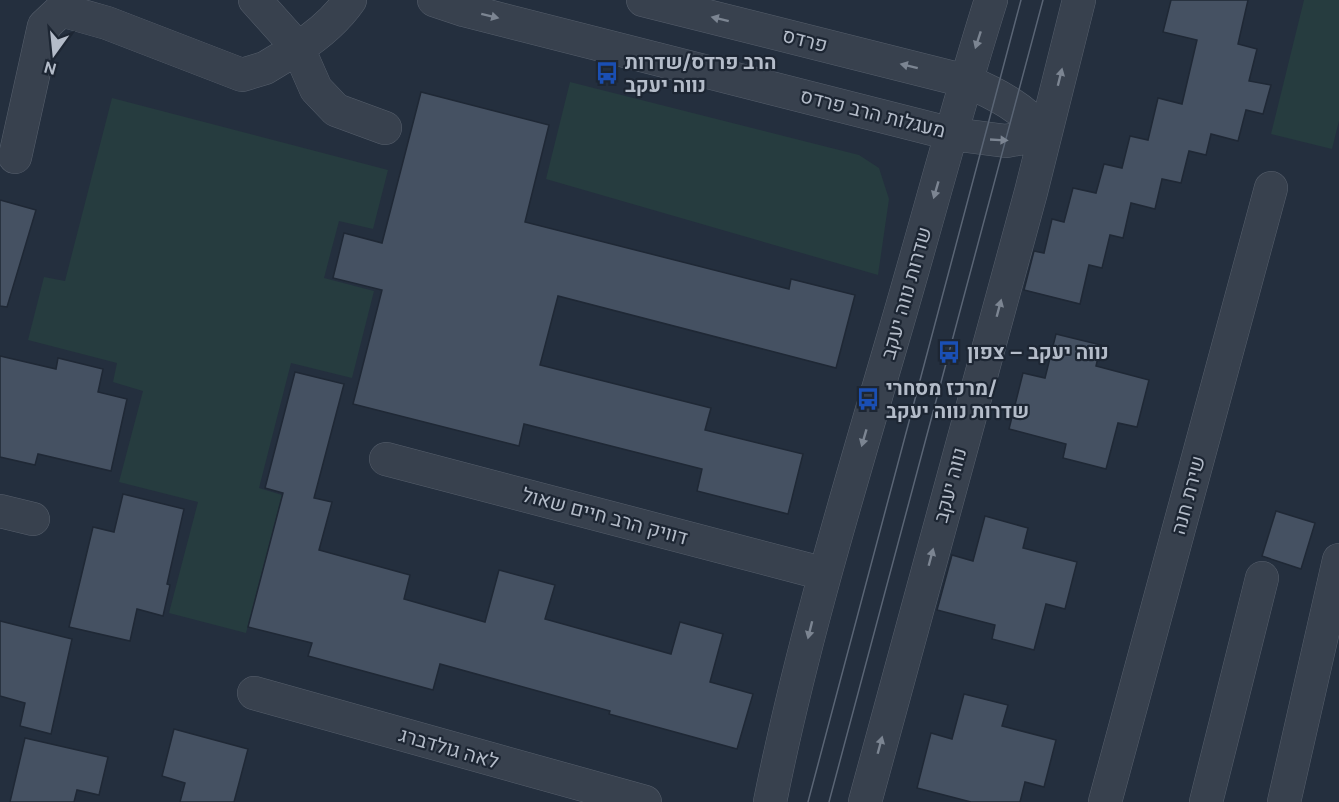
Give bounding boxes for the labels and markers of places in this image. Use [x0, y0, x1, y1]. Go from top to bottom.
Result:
place label: הרב פרדס/שדרות נווה יעקב [625, 49, 776, 98]
bus stop icon: הרב פרדס/שדרות נווה יעקב [594, 60, 620, 86]
bus stop icon: נווה יעקב – צפון [936, 339, 962, 365]
place label: נווה יעקב – צפון [967, 339, 1109, 365]
place label: מרכז מסחרי/ שדרות נווה יעקב [886, 375, 1029, 424]
bus stop icon: מרכז מסחרי/ שדרות נווה יעקב [855, 386, 881, 412]

